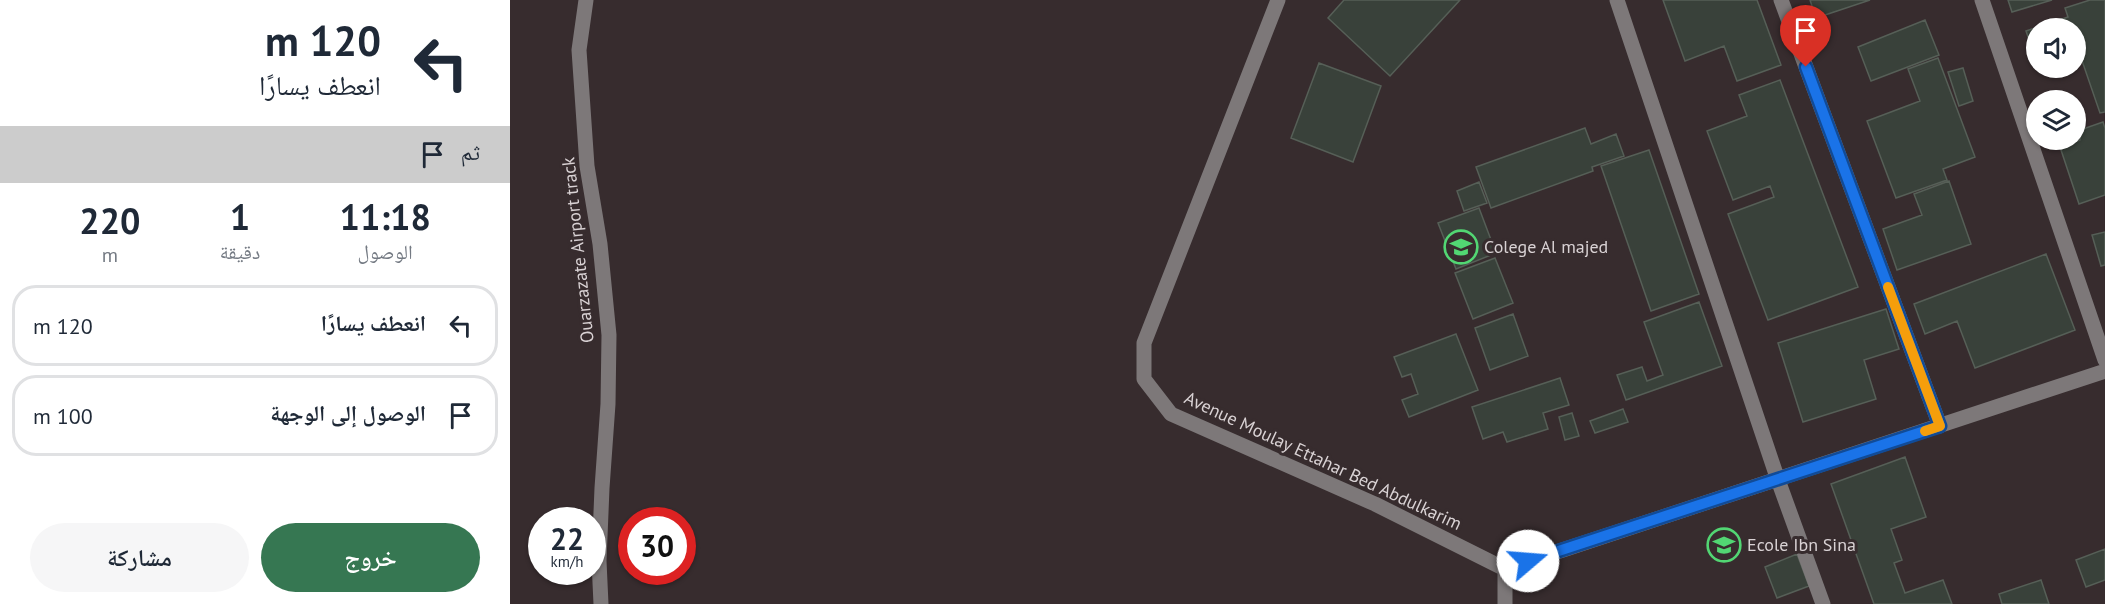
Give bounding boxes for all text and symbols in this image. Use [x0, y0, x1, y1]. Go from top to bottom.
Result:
pin [1780, 5, 1831, 67]
text: 120 m [265, 13, 381, 68]
icon: arrive [1789, 14, 1822, 47]
map controls [2026, 18, 2086, 150]
button: sound [2026, 18, 2086, 78]
icon: left [402, 24, 480, 102]
text: انعطف يسارًا [259, 68, 381, 102]
button: layers [2026, 90, 2086, 150]
icon: arrive [416, 138, 449, 171]
text: ثم [461, 138, 480, 166]
street label: Ouarzazate Airport track [556, 156, 599, 344]
text: 1 [230, 193, 250, 240]
text: 11:18 [339, 193, 431, 240]
text: 220 [79, 197, 140, 244]
school or university icon: Colege Al majed [1443, 229, 1479, 265]
place label: Colege Al majed [1484, 235, 1608, 258]
text: دقيقة [220, 239, 260, 265]
text: الوصول [357, 239, 413, 265]
text: m [102, 242, 118, 268]
text: انعطف يسارًا [321, 309, 426, 337]
icon: left [444, 309, 477, 342]
text: 120 m [33, 312, 93, 340]
street label: Avenue Moulay Ettahar Bed Abdulkarim [1181, 386, 1466, 535]
text: الوصول إلى الوجهة [270, 399, 426, 427]
icon: arrive [444, 399, 477, 432]
text: 100 m [33, 402, 93, 430]
speed limit sign: 30 [618, 507, 696, 585]
text: 22 [550, 519, 584, 558]
button: مشاركة [30, 523, 249, 592]
button: خروج [261, 523, 480, 592]
school or university icon: Ecole Ibn Sina [1706, 527, 1742, 563]
position arrow [1496, 529, 1560, 593]
place label: Ecole Ibn Sina [1747, 533, 1856, 556]
text: km/h [551, 552, 583, 571]

